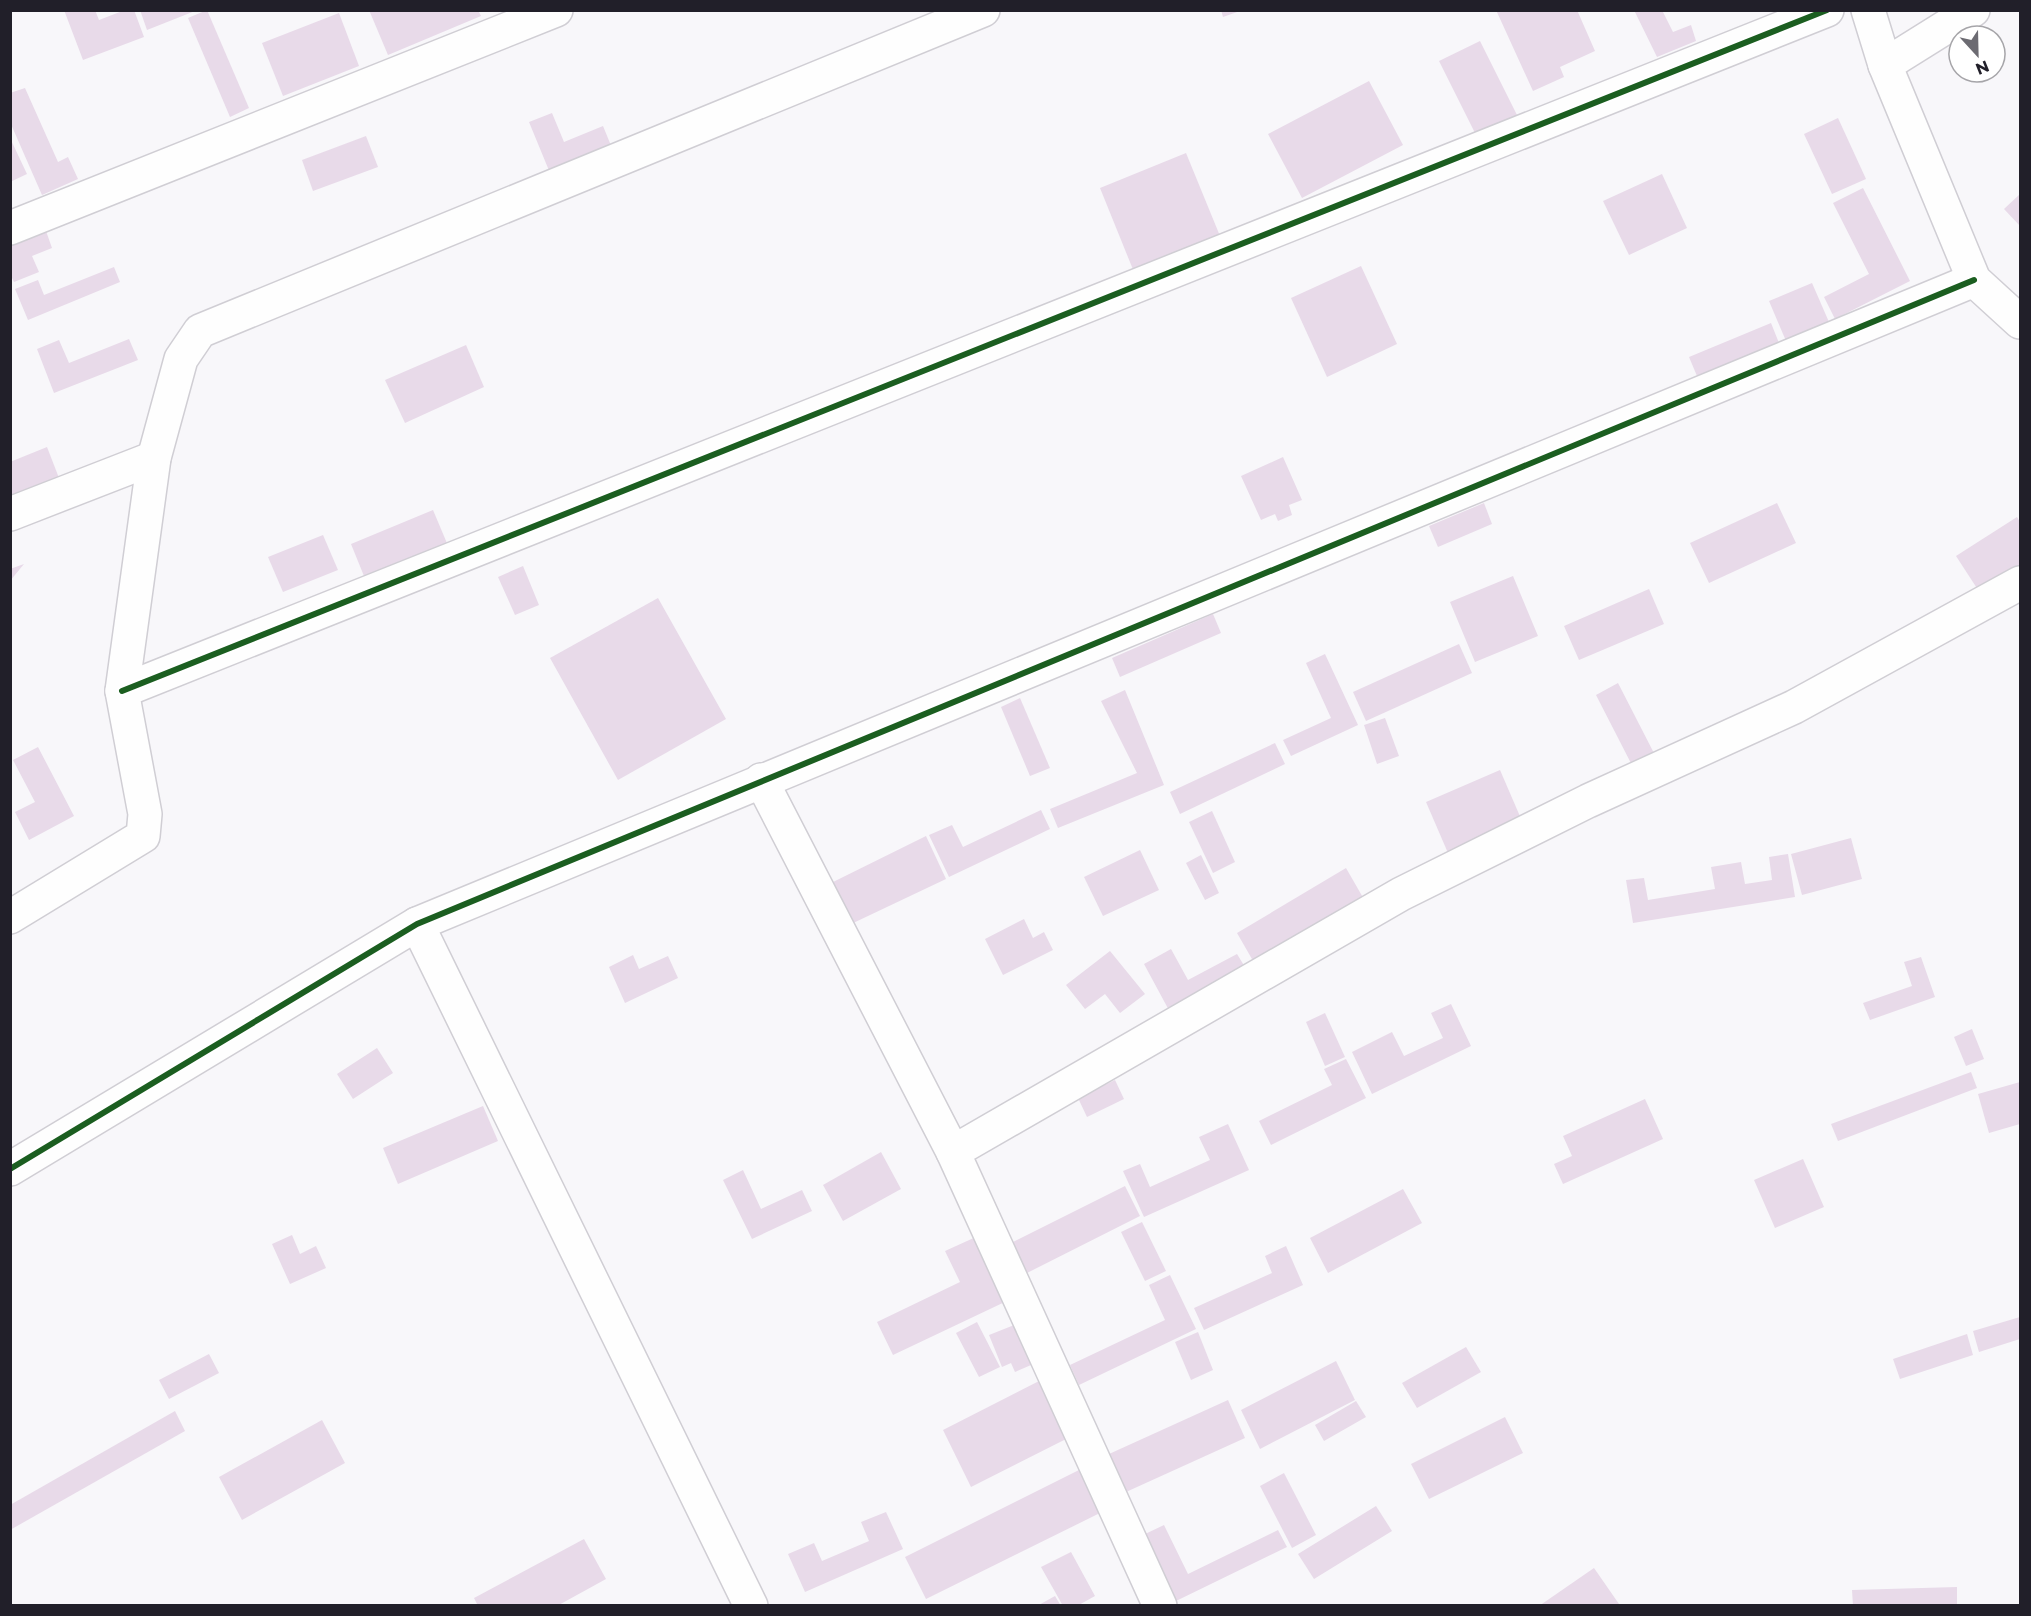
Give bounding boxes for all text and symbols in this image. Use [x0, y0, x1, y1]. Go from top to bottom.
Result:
north arrow [1947, 24, 2007, 84]
text: N [1973, 56, 1992, 79]

